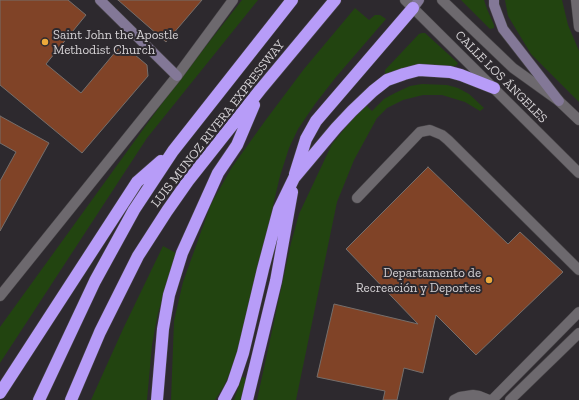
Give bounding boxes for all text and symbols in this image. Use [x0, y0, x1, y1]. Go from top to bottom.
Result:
place label: Saint John the Apostle Methodist Church [53, 27, 178, 58]
street label: CALLE LOS ÁNGELES [452, 28, 550, 126]
marker: Saint John the Apostle Methodist Church [40, 37, 50, 47]
street label: LUIS MUNOZ RIVERA EXPRESSWAY [148, 37, 288, 211]
place label: Departamento de Recreación y Deportes [356, 265, 481, 296]
marker: Departamento de Recreación y Deportes [484, 275, 494, 285]

